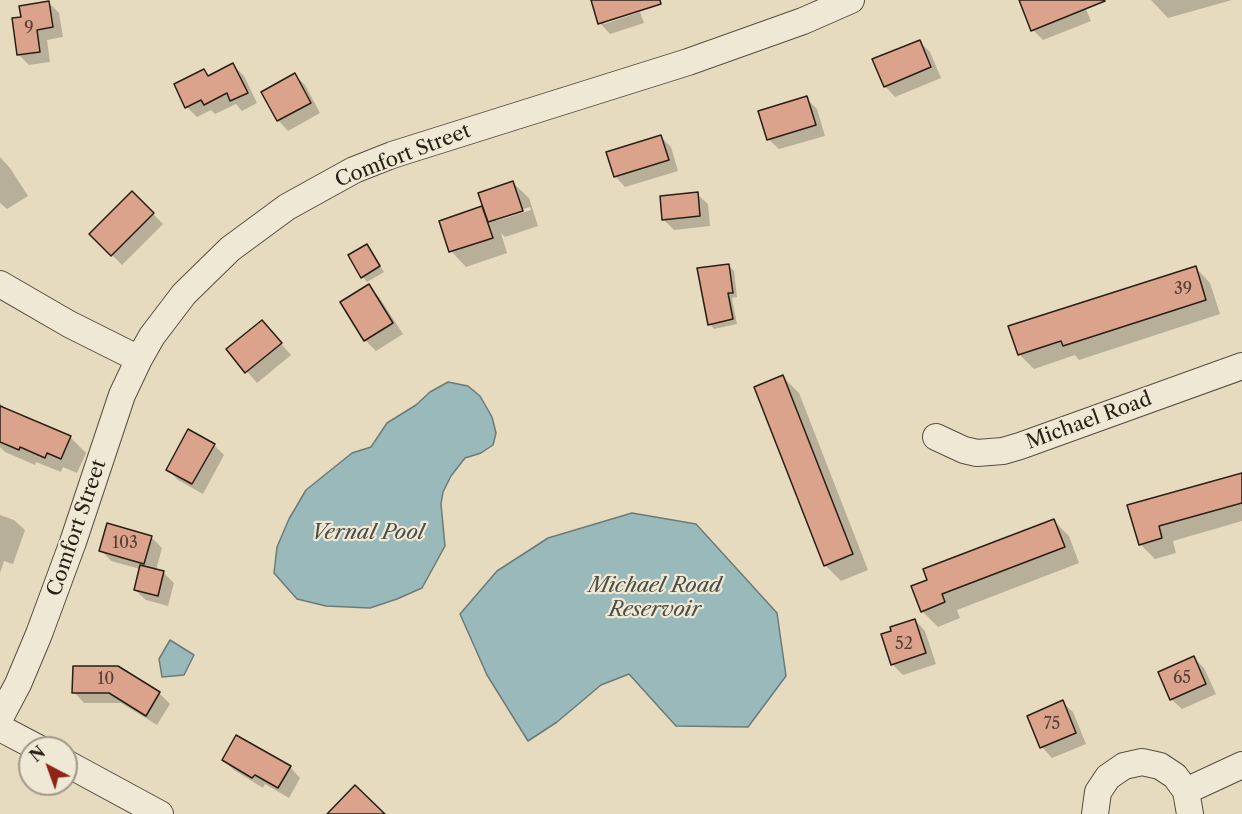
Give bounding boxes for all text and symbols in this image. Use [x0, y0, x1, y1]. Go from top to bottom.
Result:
house number: 9 [24, 18, 34, 38]
street label: Comfort Street [332, 119, 474, 193]
house number: 39 [1174, 279, 1192, 299]
street label: Michael Road [1023, 387, 1155, 455]
street label: Comfort Street [42, 457, 112, 599]
water label: Vernal Pool [311, 520, 425, 546]
house number: 103 [112, 533, 138, 553]
water label: Michael Road Reservoir [589, 573, 721, 623]
house number: 52 [895, 634, 913, 654]
house number: 65 [1173, 668, 1191, 688]
house number: 10 [98, 669, 114, 689]
house number: 75 [1044, 714, 1060, 734]
north arrow [18, 736, 78, 796]
text: N [26, 742, 49, 766]

